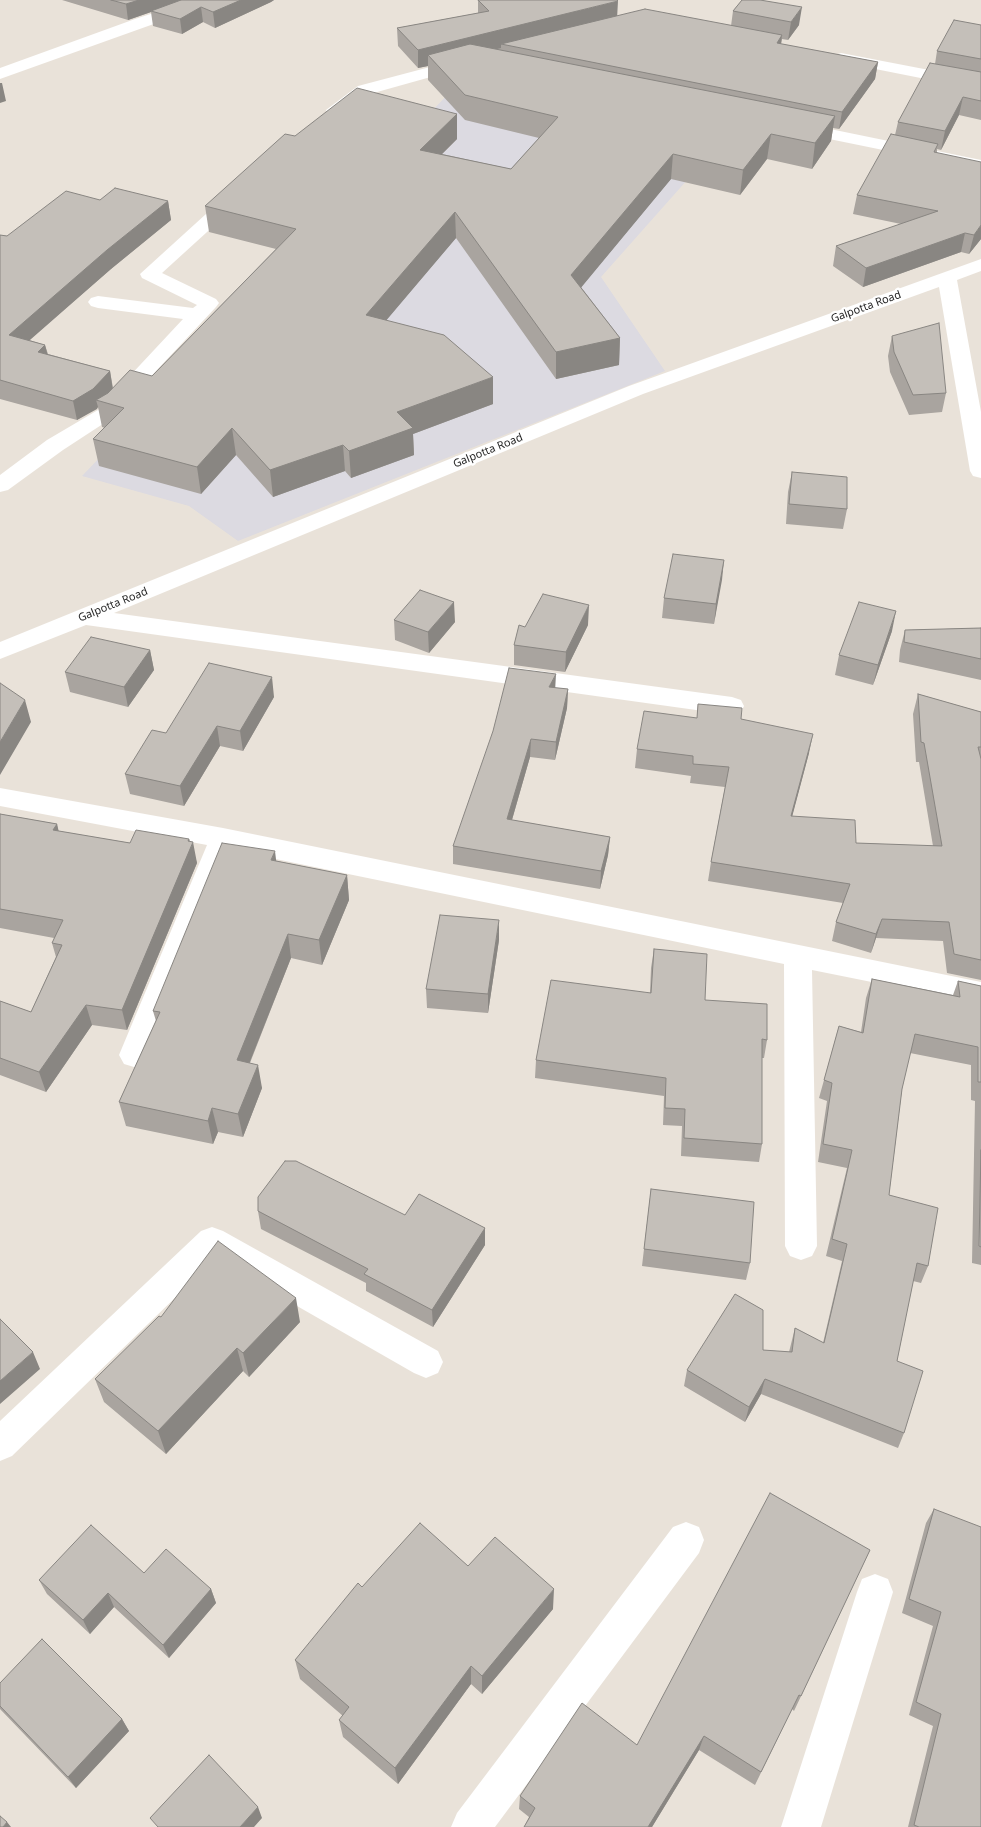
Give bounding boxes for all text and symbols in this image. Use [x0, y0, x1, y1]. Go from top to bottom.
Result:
street label: Galpotta Road [829, 288, 903, 326]
street label: Galpotta Road [451, 431, 525, 471]
street label: Galpotta Road [76, 585, 150, 625]

